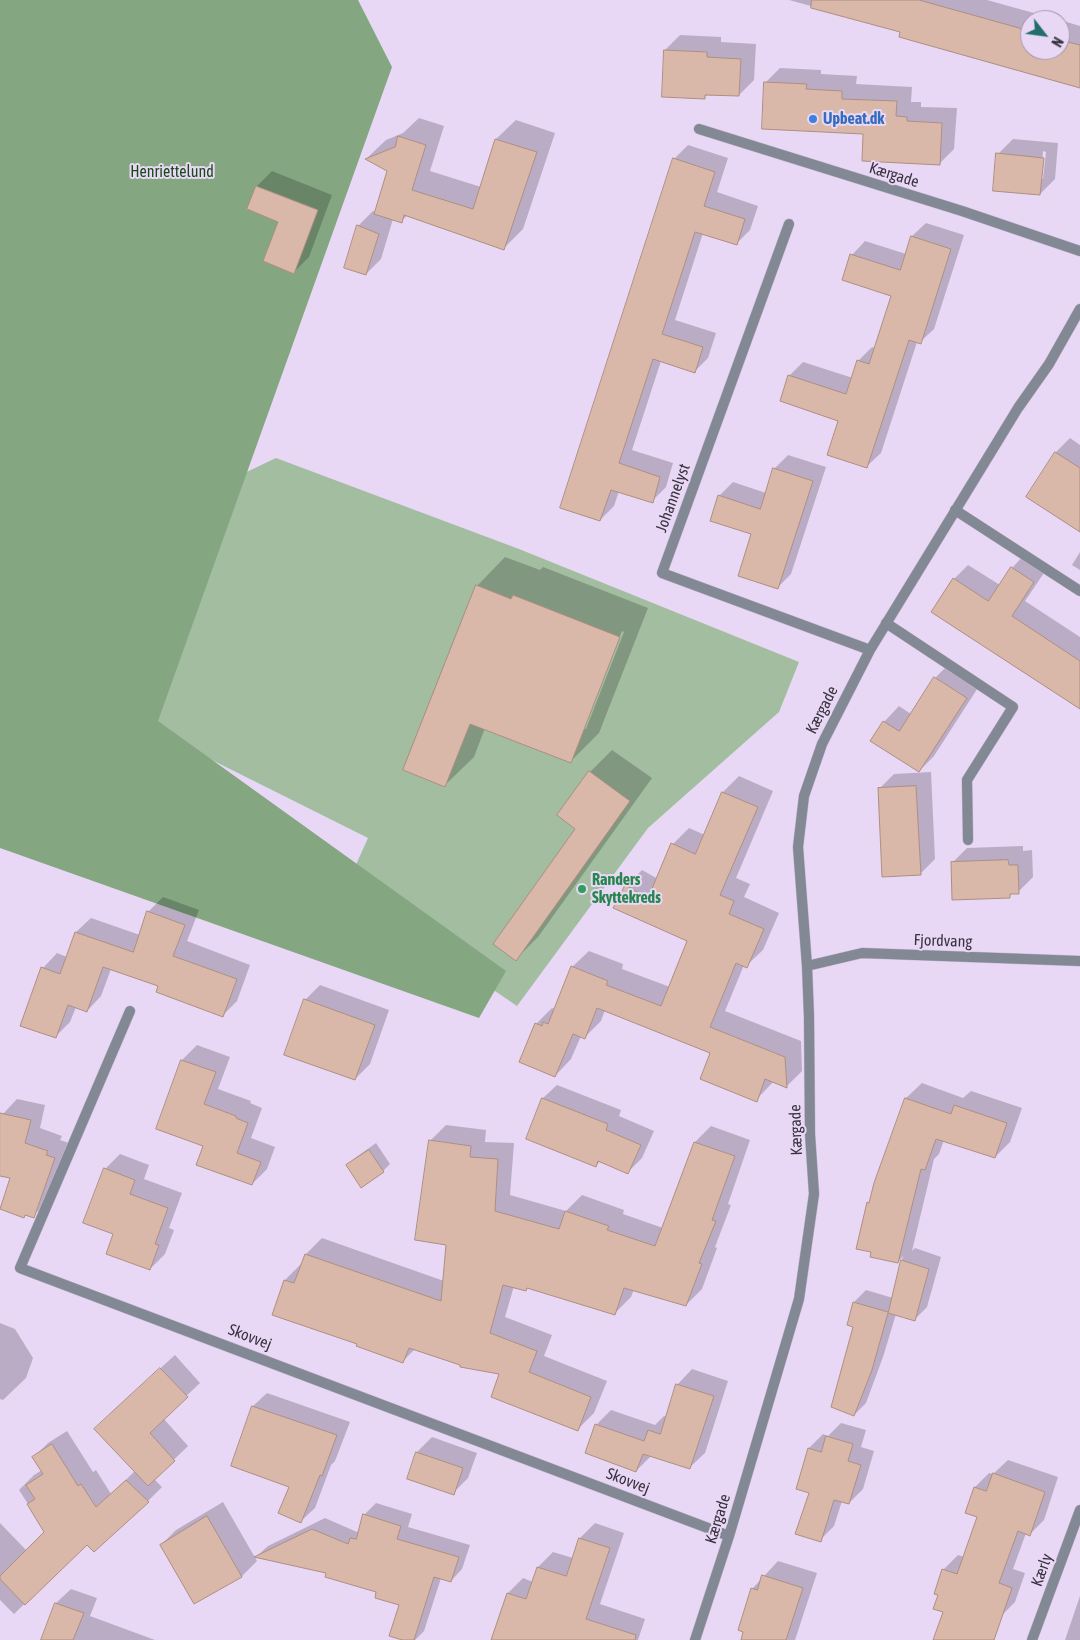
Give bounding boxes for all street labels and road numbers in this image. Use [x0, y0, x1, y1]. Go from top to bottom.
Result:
street label: Kærgade [867, 158, 921, 192]
street label: Johannelyst [652, 461, 694, 535]
street label: Kærgade [802, 683, 842, 737]
street label: Fjordvang [913, 930, 973, 952]
street label: Kærgade [786, 1104, 806, 1156]
street label: Skovvej [226, 1320, 274, 1354]
street label: Skovvej [604, 1464, 652, 1498]
street label: Kærgade [701, 1492, 735, 1546]
street label: Kærly [1027, 1551, 1057, 1589]

